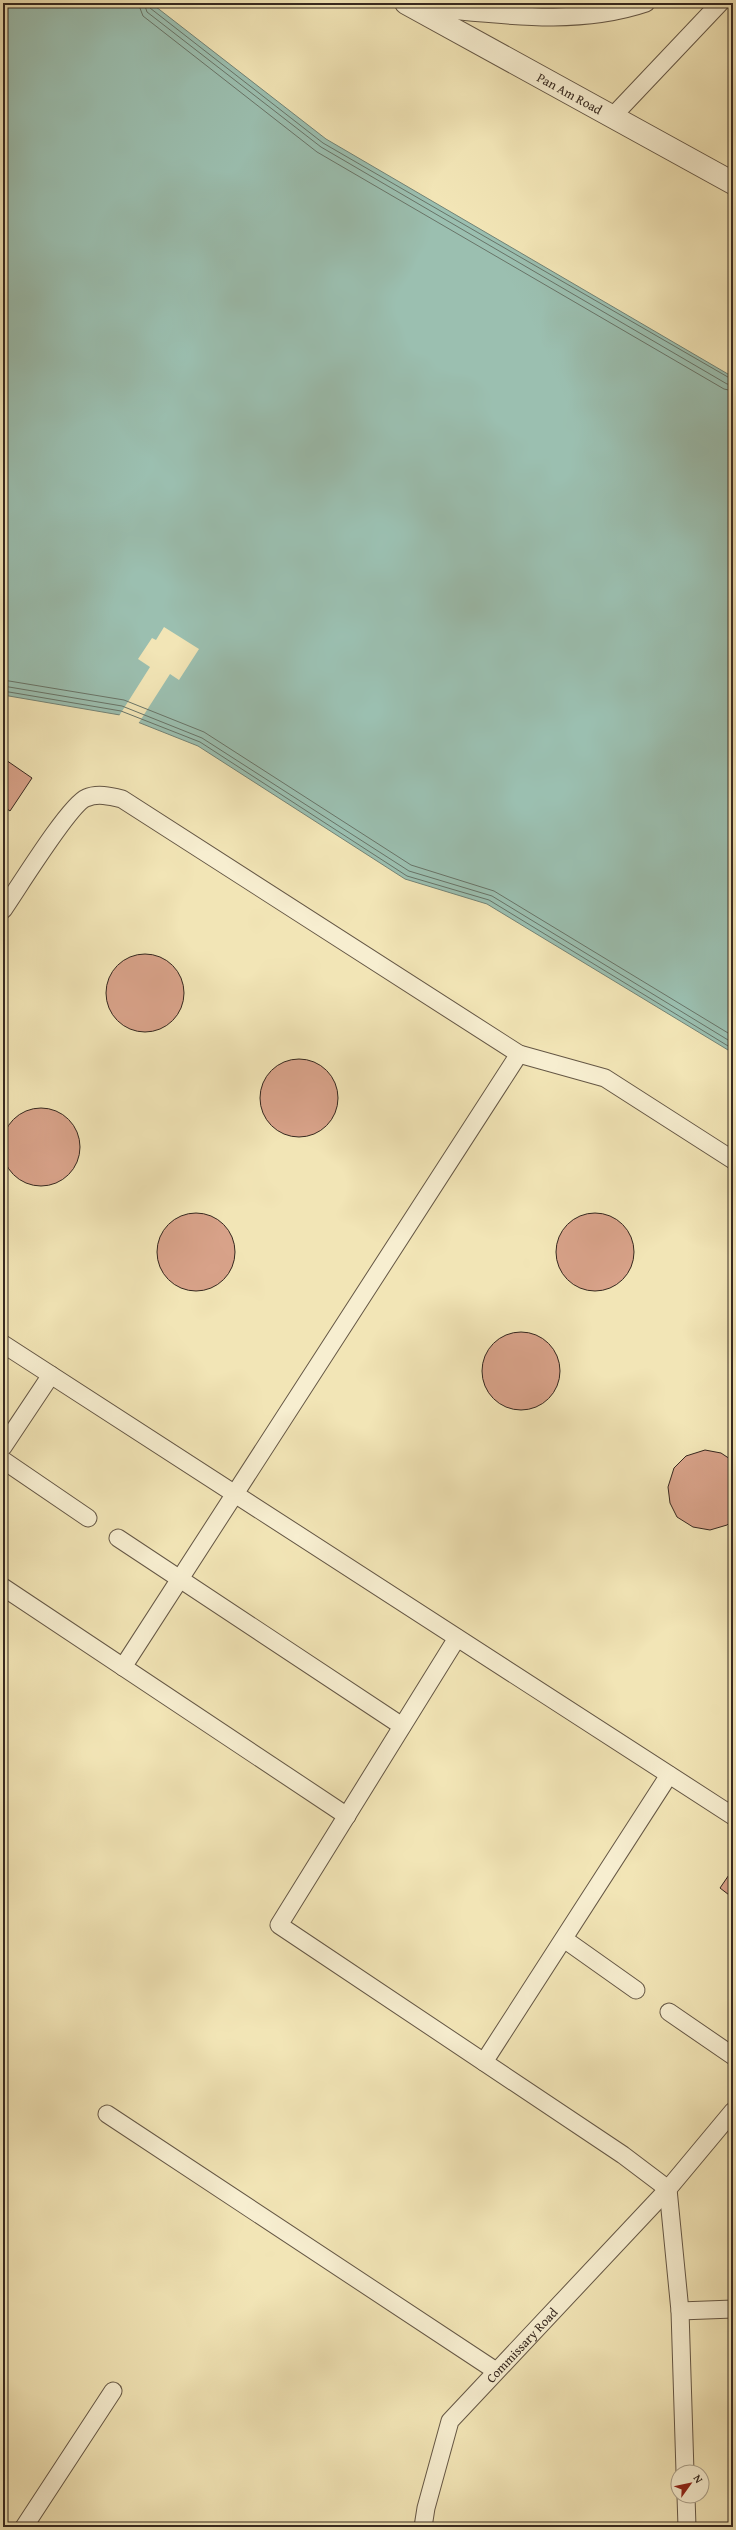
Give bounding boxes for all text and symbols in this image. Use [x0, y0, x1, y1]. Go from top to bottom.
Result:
street label: Pan Am Road [533, 68, 606, 119]
street label: Commissary Road [482, 2303, 562, 2387]
north arrow [670, 2464, 710, 2504]
text: N [690, 2471, 707, 2487]

